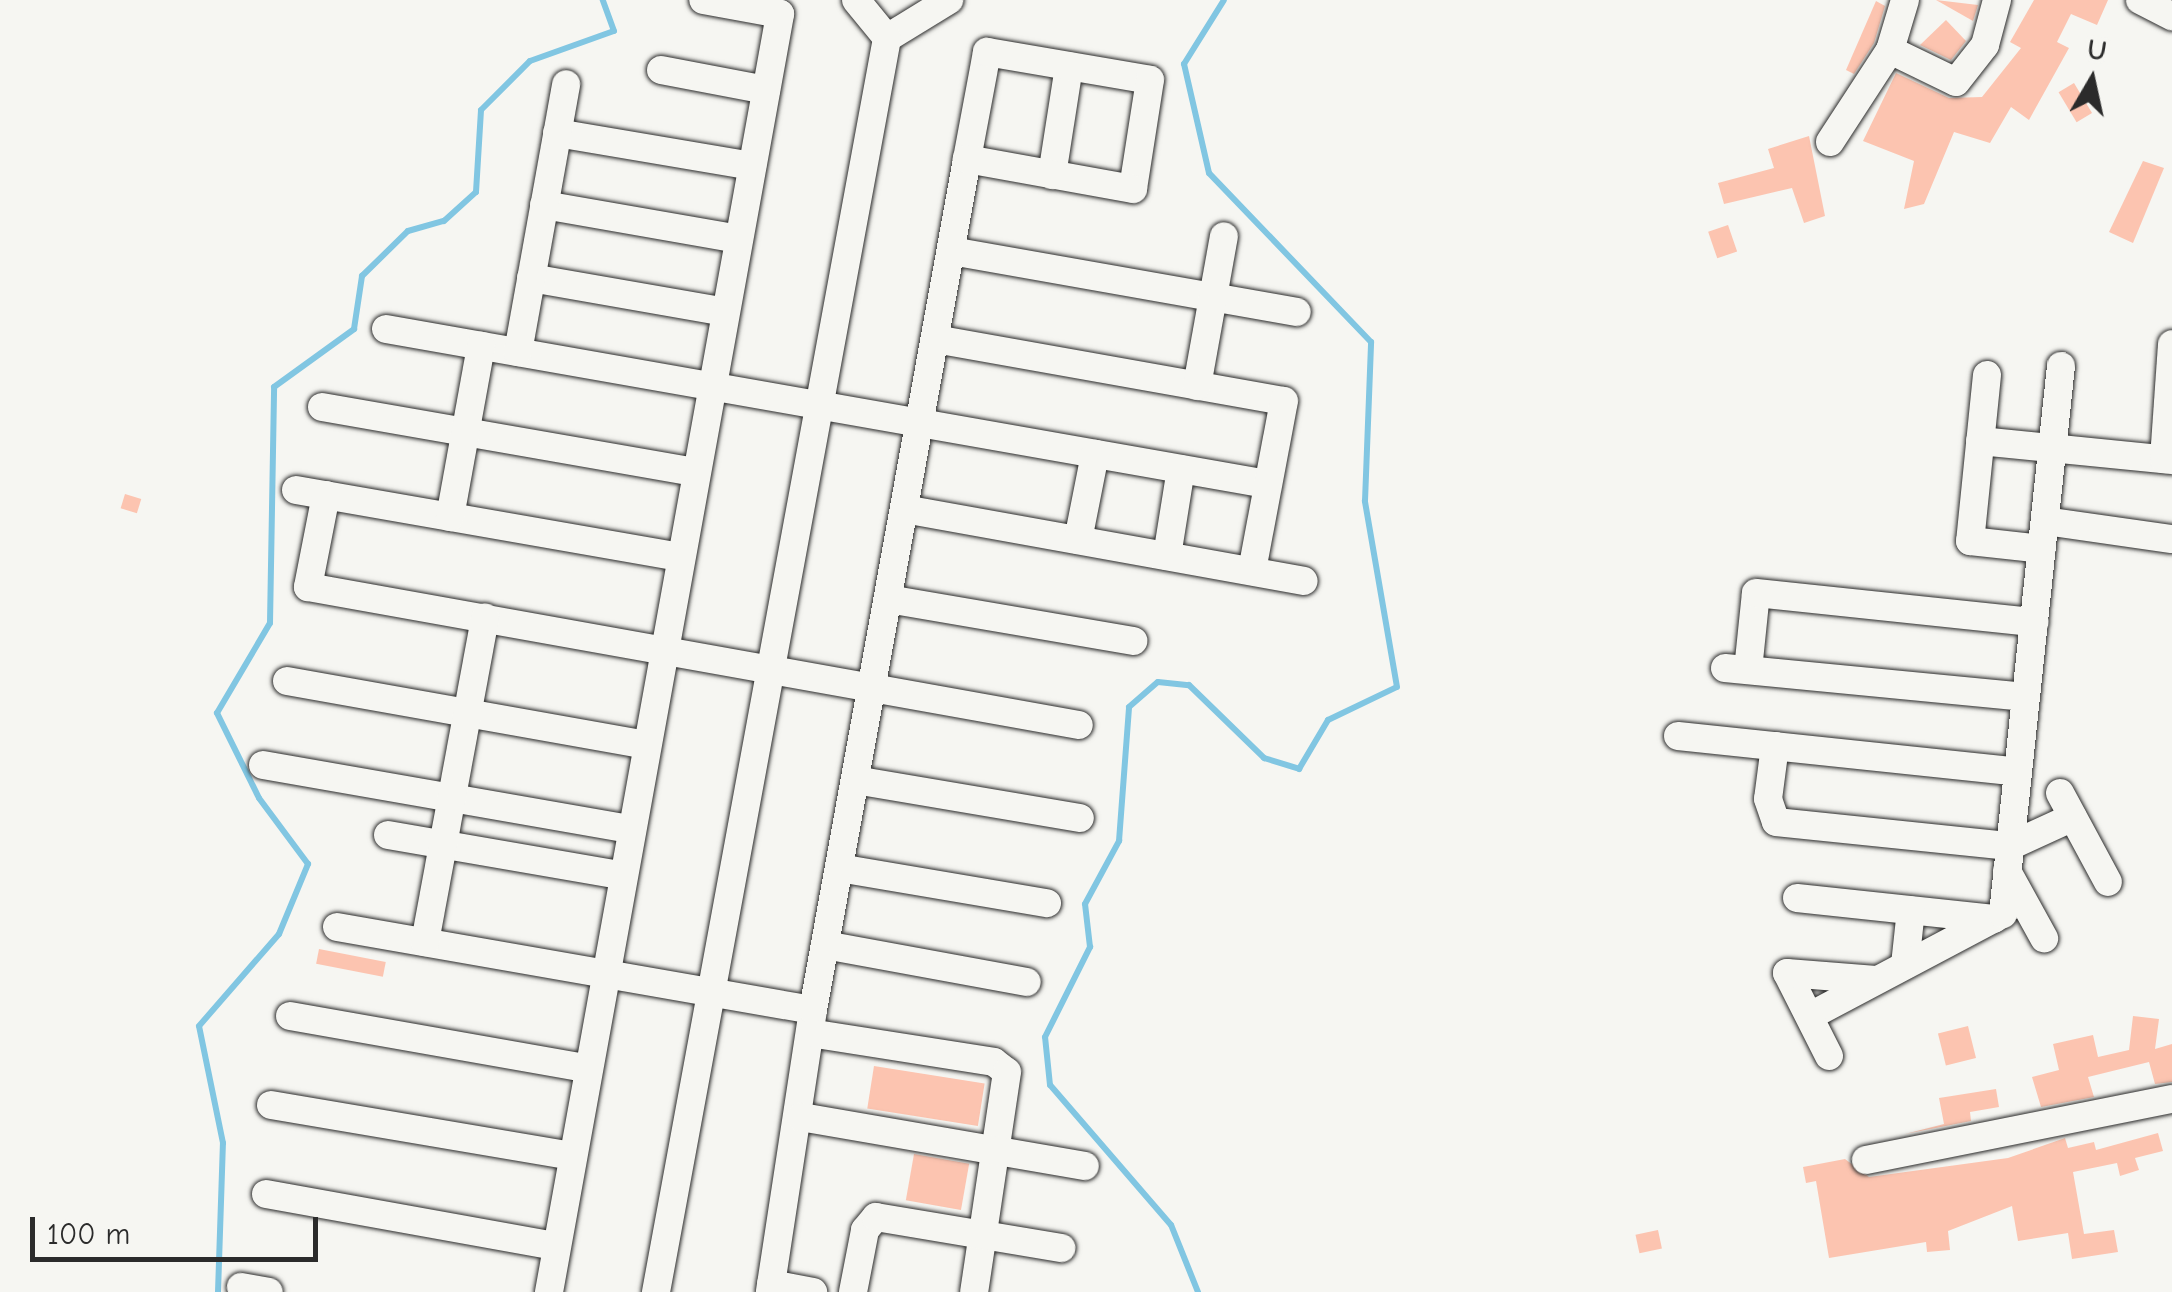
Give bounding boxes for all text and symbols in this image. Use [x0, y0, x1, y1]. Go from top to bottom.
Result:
north arrow [2042, 30, 2142, 130]
text: U [2085, 33, 2108, 68]
scale bar [35, 1197, 322, 1259]
text: 100 m [47, 1217, 130, 1252]

